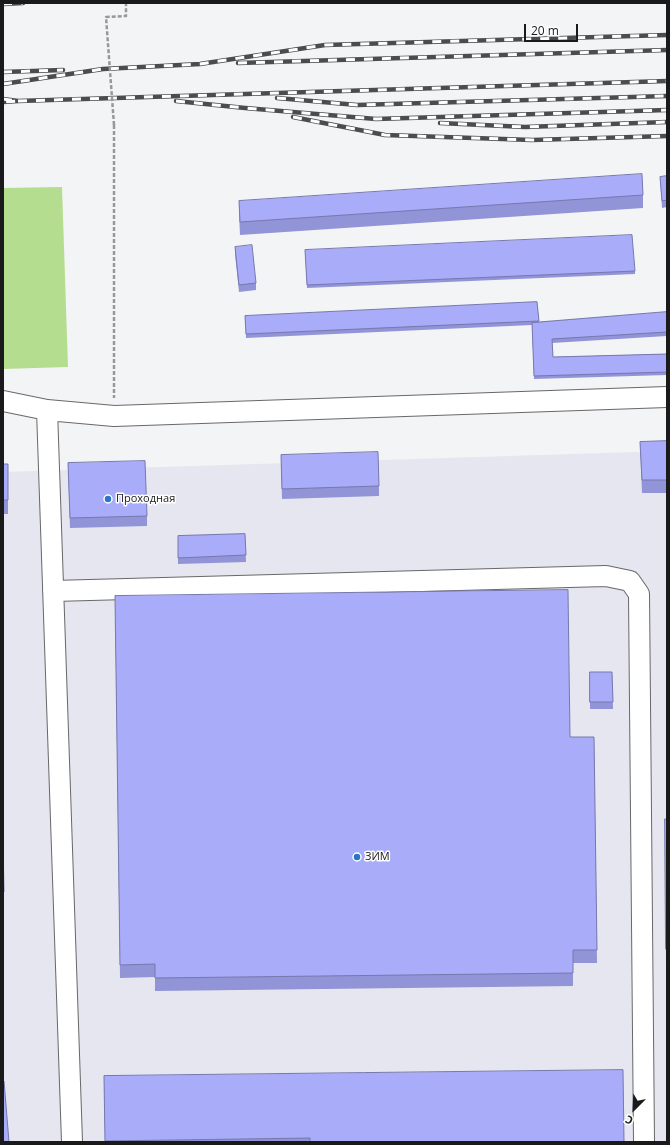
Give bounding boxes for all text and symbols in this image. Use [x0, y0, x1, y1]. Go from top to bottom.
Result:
scale bar [526, 16, 580, 42]
text: 20 m [531, 22, 559, 39]
place label: Проходная [116, 492, 175, 506]
marker: Проходная [103, 494, 113, 504]
place label: ЗИМ [365, 850, 390, 864]
marker: ЗИМ [352, 852, 362, 862]
north arrow [614, 1089, 654, 1129]
text: С [623, 1112, 635, 1129]

